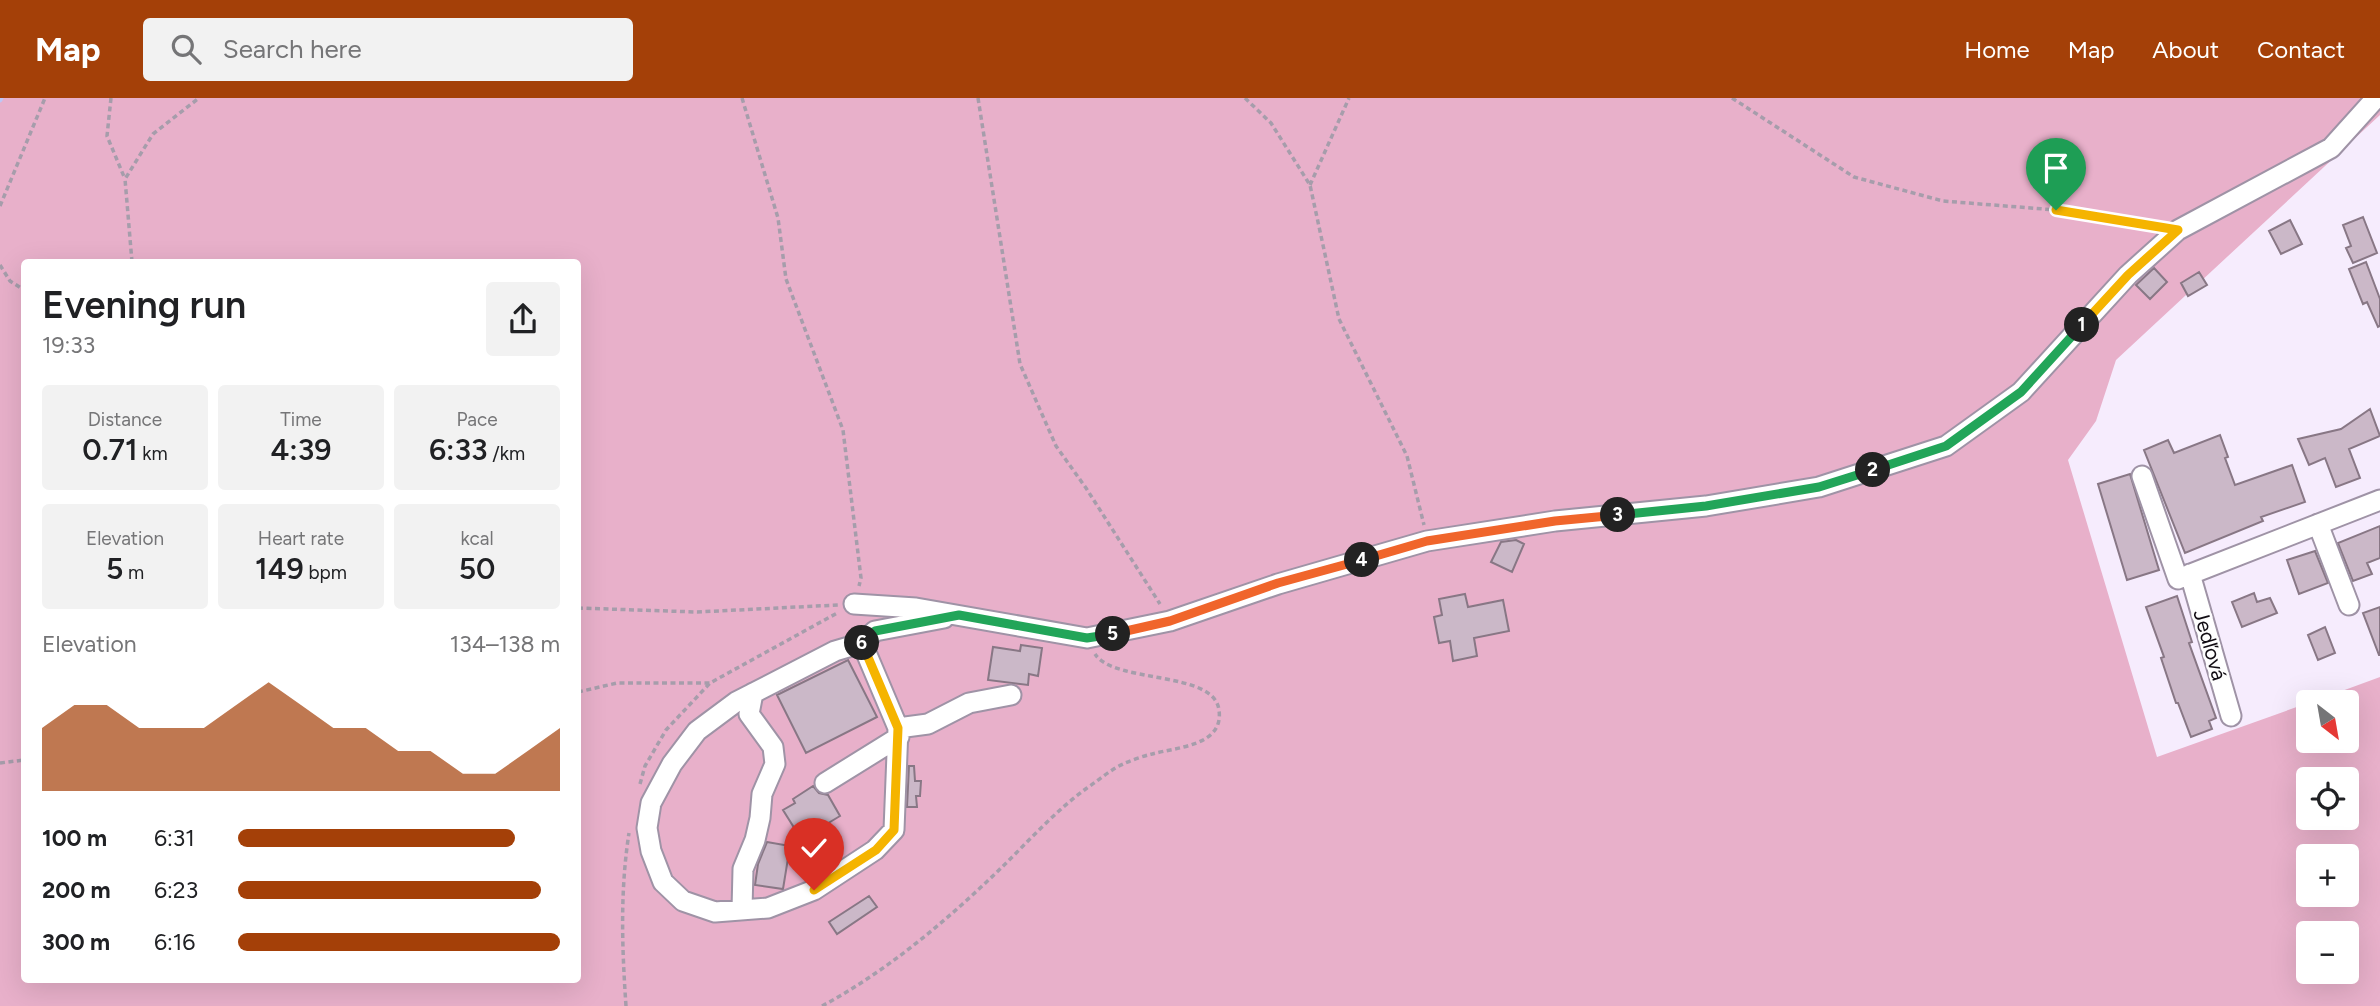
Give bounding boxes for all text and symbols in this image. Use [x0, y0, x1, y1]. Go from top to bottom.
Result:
search box [143, 18, 633, 81]
text: Map [35, 30, 101, 69]
icon: search [167, 30, 205, 68]
text: Search here [223, 33, 362, 65]
text: Home [1964, 35, 2030, 64]
text: Map [2068, 35, 2114, 64]
text: About [2152, 35, 2219, 64]
text: Contact [2257, 35, 2345, 64]
pin [2026, 138, 2086, 210]
icon: arrive [2037, 149, 2075, 187]
text: Evening run [42, 282, 246, 328]
button: share [486, 282, 560, 356]
pin: 1 [2064, 308, 2100, 342]
text: 1 [2077, 313, 2086, 336]
text: 19:33 [42, 331, 95, 359]
text: Distance [88, 408, 162, 431]
text: Time [280, 408, 322, 431]
text: Pace [456, 408, 498, 431]
text: 0.71 [82, 431, 138, 468]
text: 4:39 [270, 431, 332, 468]
text: 6:33 [429, 431, 488, 468]
text: km [138, 442, 168, 465]
text: /km [488, 442, 525, 465]
pin: 2 [1856, 452, 1890, 488]
text: 2 [1867, 458, 1878, 481]
pin: 3 [1600, 498, 1636, 532]
text: 3 [1612, 503, 1623, 526]
text: Elevation [86, 527, 164, 550]
text: Heart rate [258, 527, 344, 550]
text: kcal [460, 527, 494, 550]
pin: 4 [1344, 542, 1380, 578]
text: 4 [1355, 548, 1368, 571]
text: 5 [106, 550, 123, 587]
text: 149 [255, 550, 304, 587]
text: 50 [459, 550, 495, 587]
text: m [123, 561, 144, 584]
text: bpm [304, 561, 347, 584]
street label: Jedľová [2188, 607, 2232, 683]
pin: 5 [1096, 616, 1130, 652]
text: 5 [1107, 622, 1118, 645]
pin: 6 [844, 626, 880, 660]
text: Elevation [42, 630, 137, 658]
text: 134–138 m [450, 630, 560, 658]
text: 6 [856, 631, 867, 654]
north arrow [2296, 690, 2359, 752]
map controls [2296, 690, 2359, 984]
button: locate [2296, 767, 2359, 830]
pin [784, 818, 844, 890]
text: 100 m [42, 824, 107, 852]
text: 6:31 [154, 824, 195, 852]
icon: check [795, 829, 833, 867]
button: + [2296, 844, 2359, 907]
text: 200 m [42, 876, 111, 904]
text: 6:23 [154, 876, 198, 904]
button: − [2296, 921, 2359, 984]
text: 300 m [42, 928, 110, 956]
text: 6:16 [154, 928, 195, 956]

